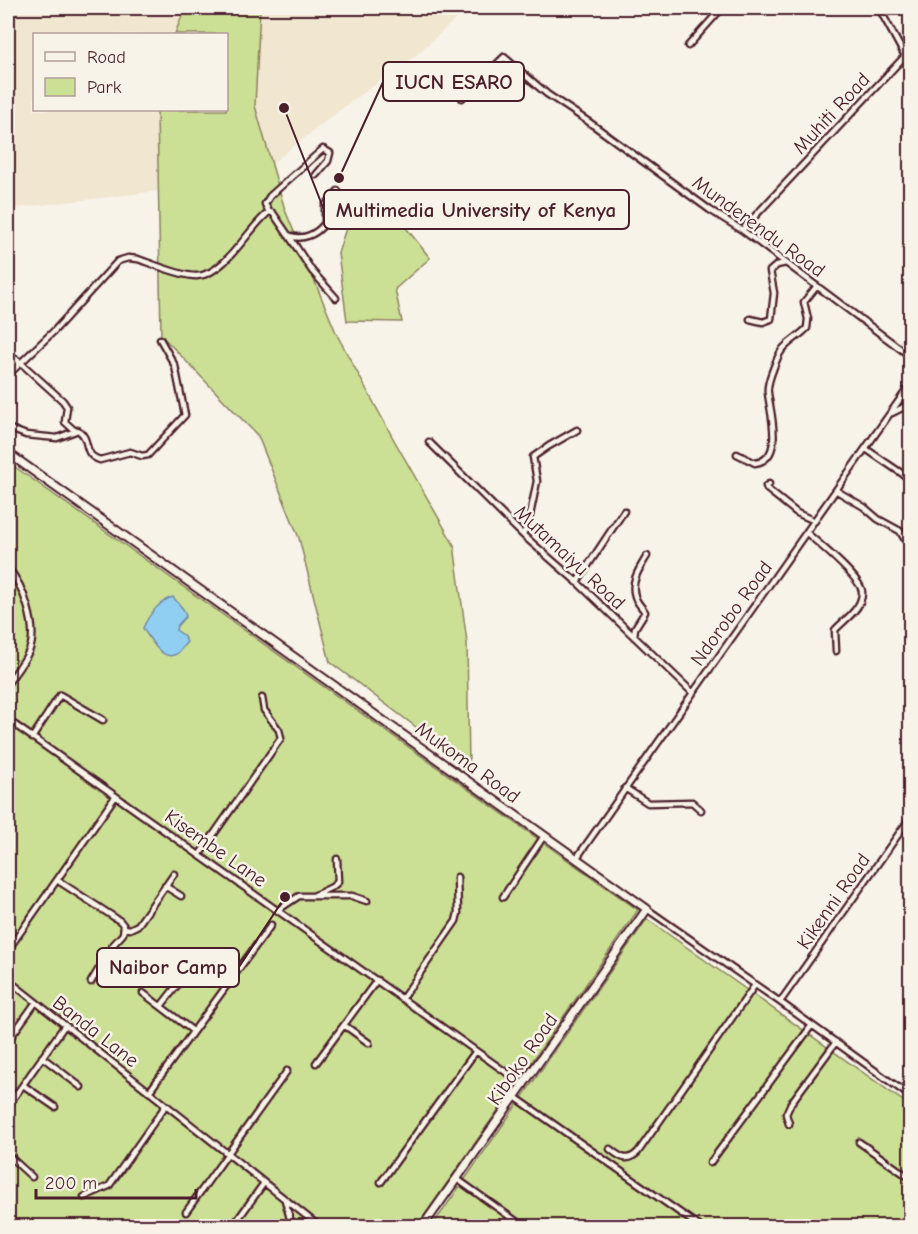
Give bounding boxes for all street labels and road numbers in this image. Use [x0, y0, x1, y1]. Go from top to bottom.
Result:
street label: Muhiti Road [788, 68, 875, 159]
street label: Munderendu Road [688, 171, 829, 282]
street label: Mutamaiyu Road [510, 500, 630, 614]
street label: Ndorobo Road [686, 557, 777, 670]
street label: Mukoma Road [411, 717, 524, 808]
street label: Kisembe Lane [160, 805, 271, 892]
street label: Kikenni Road [792, 849, 875, 954]
street label: Banda Lane [48, 991, 143, 1072]
street label: Kiboko Road [482, 1009, 562, 1110]

